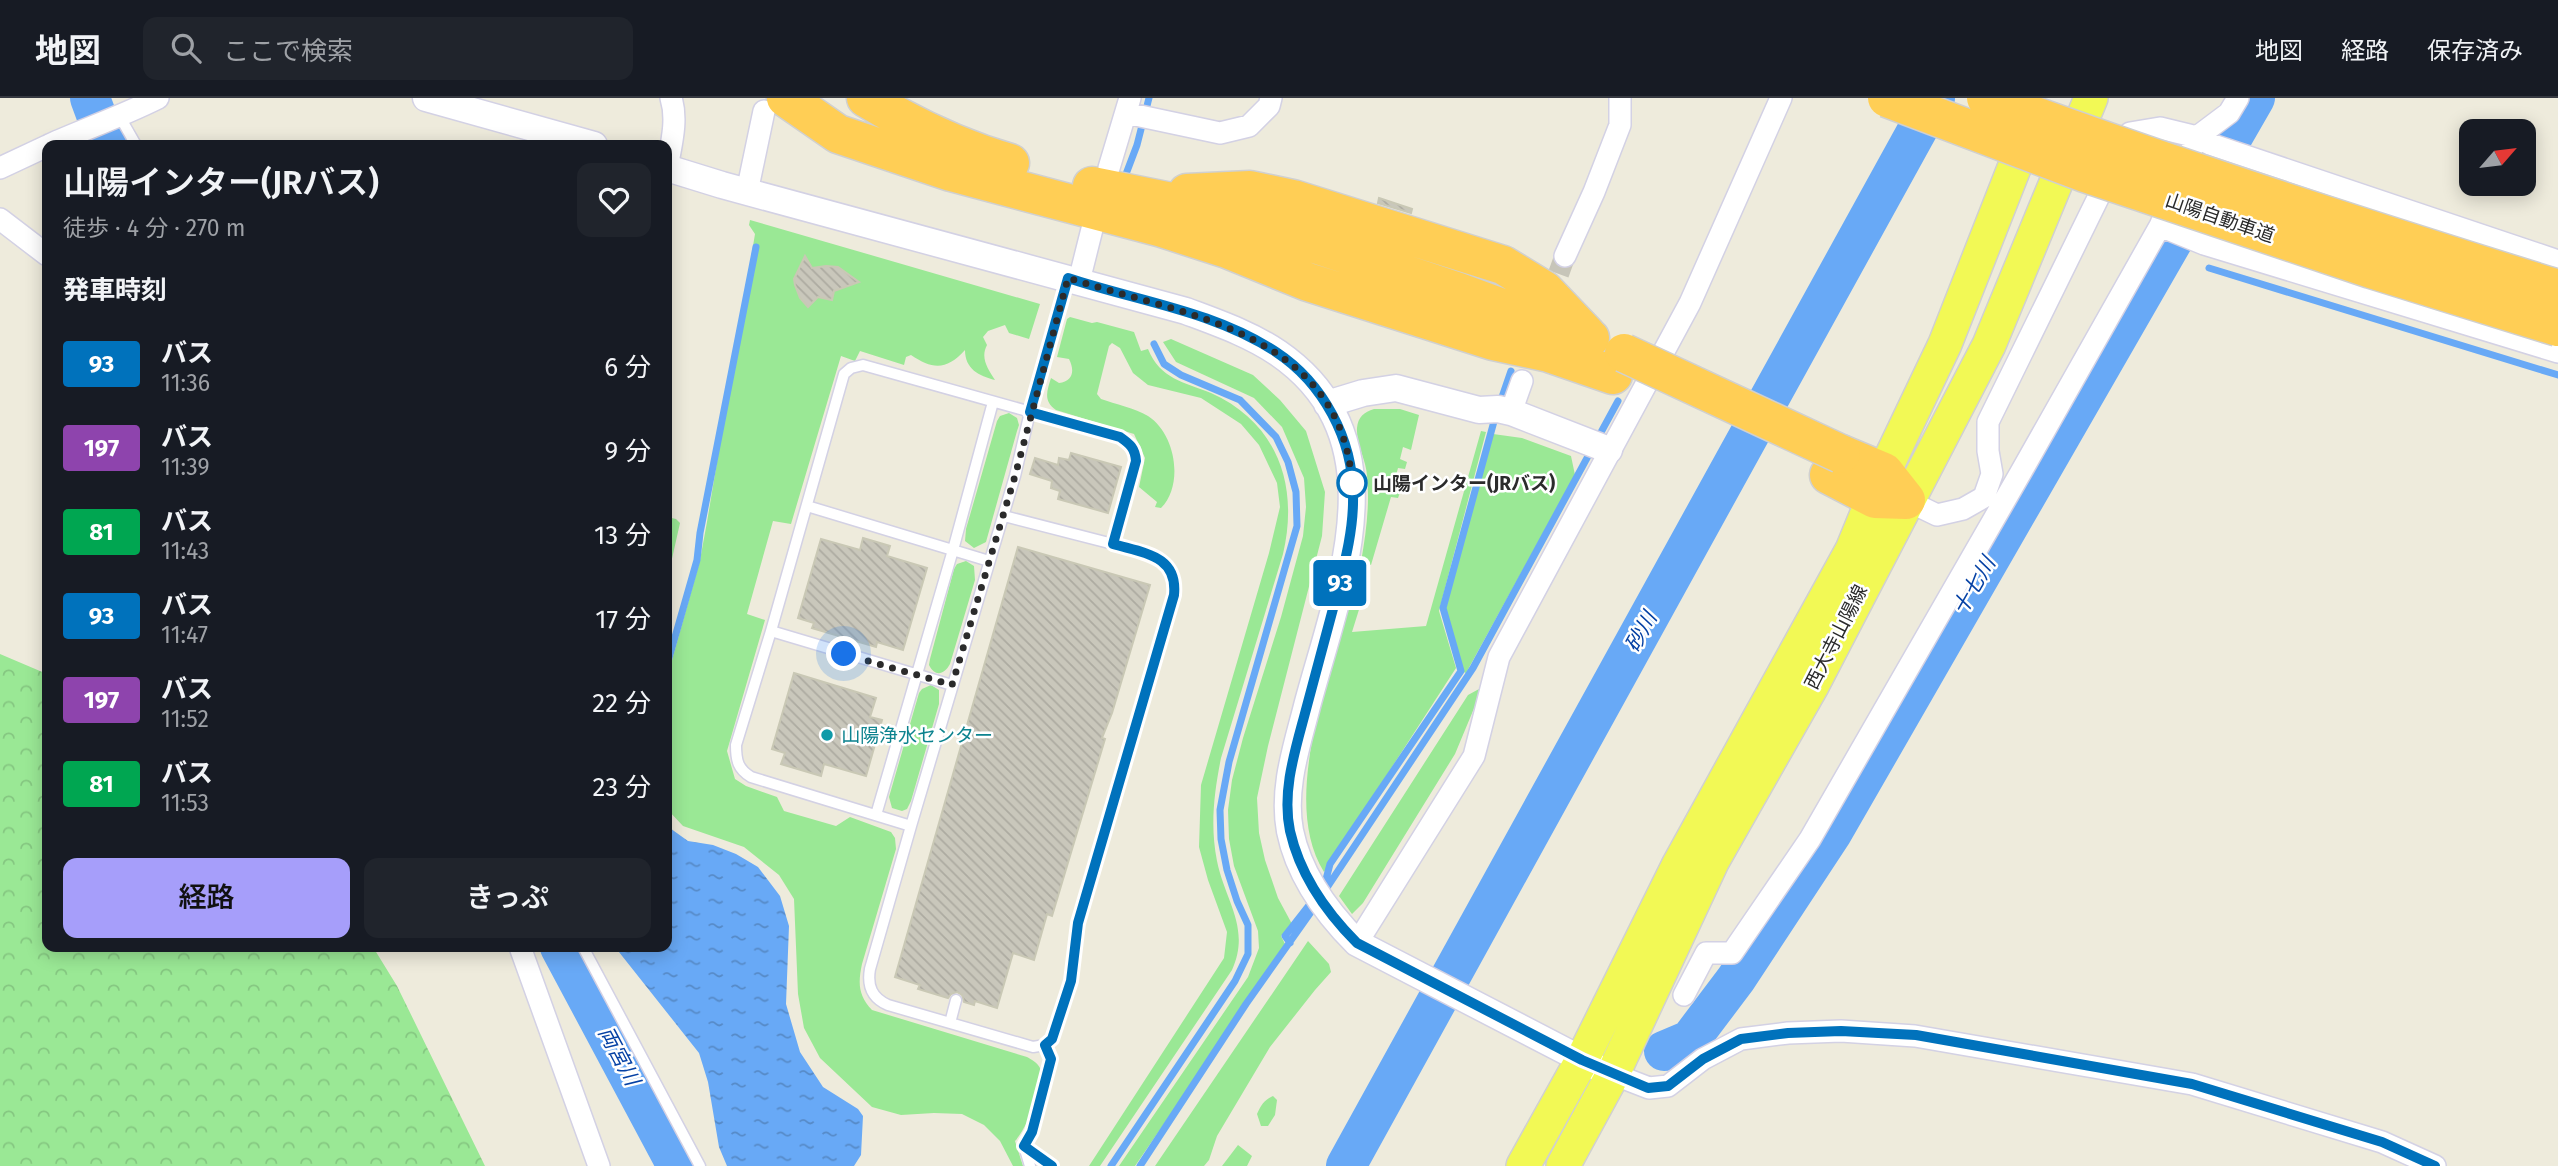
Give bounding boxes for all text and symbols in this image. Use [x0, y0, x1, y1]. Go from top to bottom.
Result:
search box [143, 17, 633, 80]
icon: search [167, 29, 205, 67]
text: 地図 [35, 31, 101, 71]
text: ここで検索 [223, 36, 353, 67]
text: 地図 [2255, 37, 2303, 65]
text: 経路 [2341, 37, 2389, 65]
text: 保存済み [2427, 37, 2523, 65]
north arrow [2459, 119, 2536, 196]
map controls [2459, 119, 2536, 196]
text: 山陽インター(JRバス) [63, 163, 379, 203]
button: heart [577, 163, 651, 237]
street label: 山陽自動車道 [2162, 189, 2278, 247]
text: 徒歩 · 4 分 · 270 m [63, 214, 245, 242]
text: 発車時刻 [63, 275, 167, 306]
text: バス [161, 338, 213, 369]
text: 93 [89, 350, 114, 378]
text: 6 分 [604, 352, 651, 383]
text: 11:36 [161, 369, 210, 397]
text: バス [161, 422, 213, 453]
text: 197 [84, 434, 119, 462]
text: 9 分 [604, 436, 651, 467]
text: 11:39 [161, 453, 210, 481]
marker: 山陽インター(JRバス) [1337, 468, 1367, 498]
place label: 山陽インター(JRバス) [1373, 472, 1555, 495]
text: バス [161, 506, 213, 537]
text: 81 [89, 518, 114, 546]
text: 13 分 [594, 520, 651, 551]
text: 11:43 [161, 537, 209, 565]
water label: 十七川 [1947, 550, 2002, 620]
line badge: 93 [1308, 560, 1372, 606]
text: 93 [1327, 569, 1353, 597]
street label: 西大寺山陽線 [1800, 581, 1872, 693]
text: バス [161, 590, 213, 621]
text: 93 [89, 602, 114, 630]
text: 17 分 [595, 604, 651, 635]
water label: 砂川 [1619, 606, 1664, 657]
text: 11:47 [161, 621, 208, 649]
your location [826, 636, 861, 671]
text: バス [161, 674, 213, 705]
text: 197 [84, 686, 119, 714]
text: 22 分 [592, 688, 651, 719]
text: 11:52 [161, 705, 209, 733]
place label: 山陽浄水センター [841, 724, 993, 747]
marker: 山陽浄水センター [819, 727, 835, 743]
text: バス [161, 758, 213, 789]
text: 81 [89, 770, 114, 798]
text: 23 分 [592, 772, 651, 803]
text: 11:53 [161, 789, 209, 817]
button: 経路 [63, 858, 350, 938]
button: きっぷ [364, 858, 651, 938]
water label: 両宮川 [593, 1022, 646, 1092]

